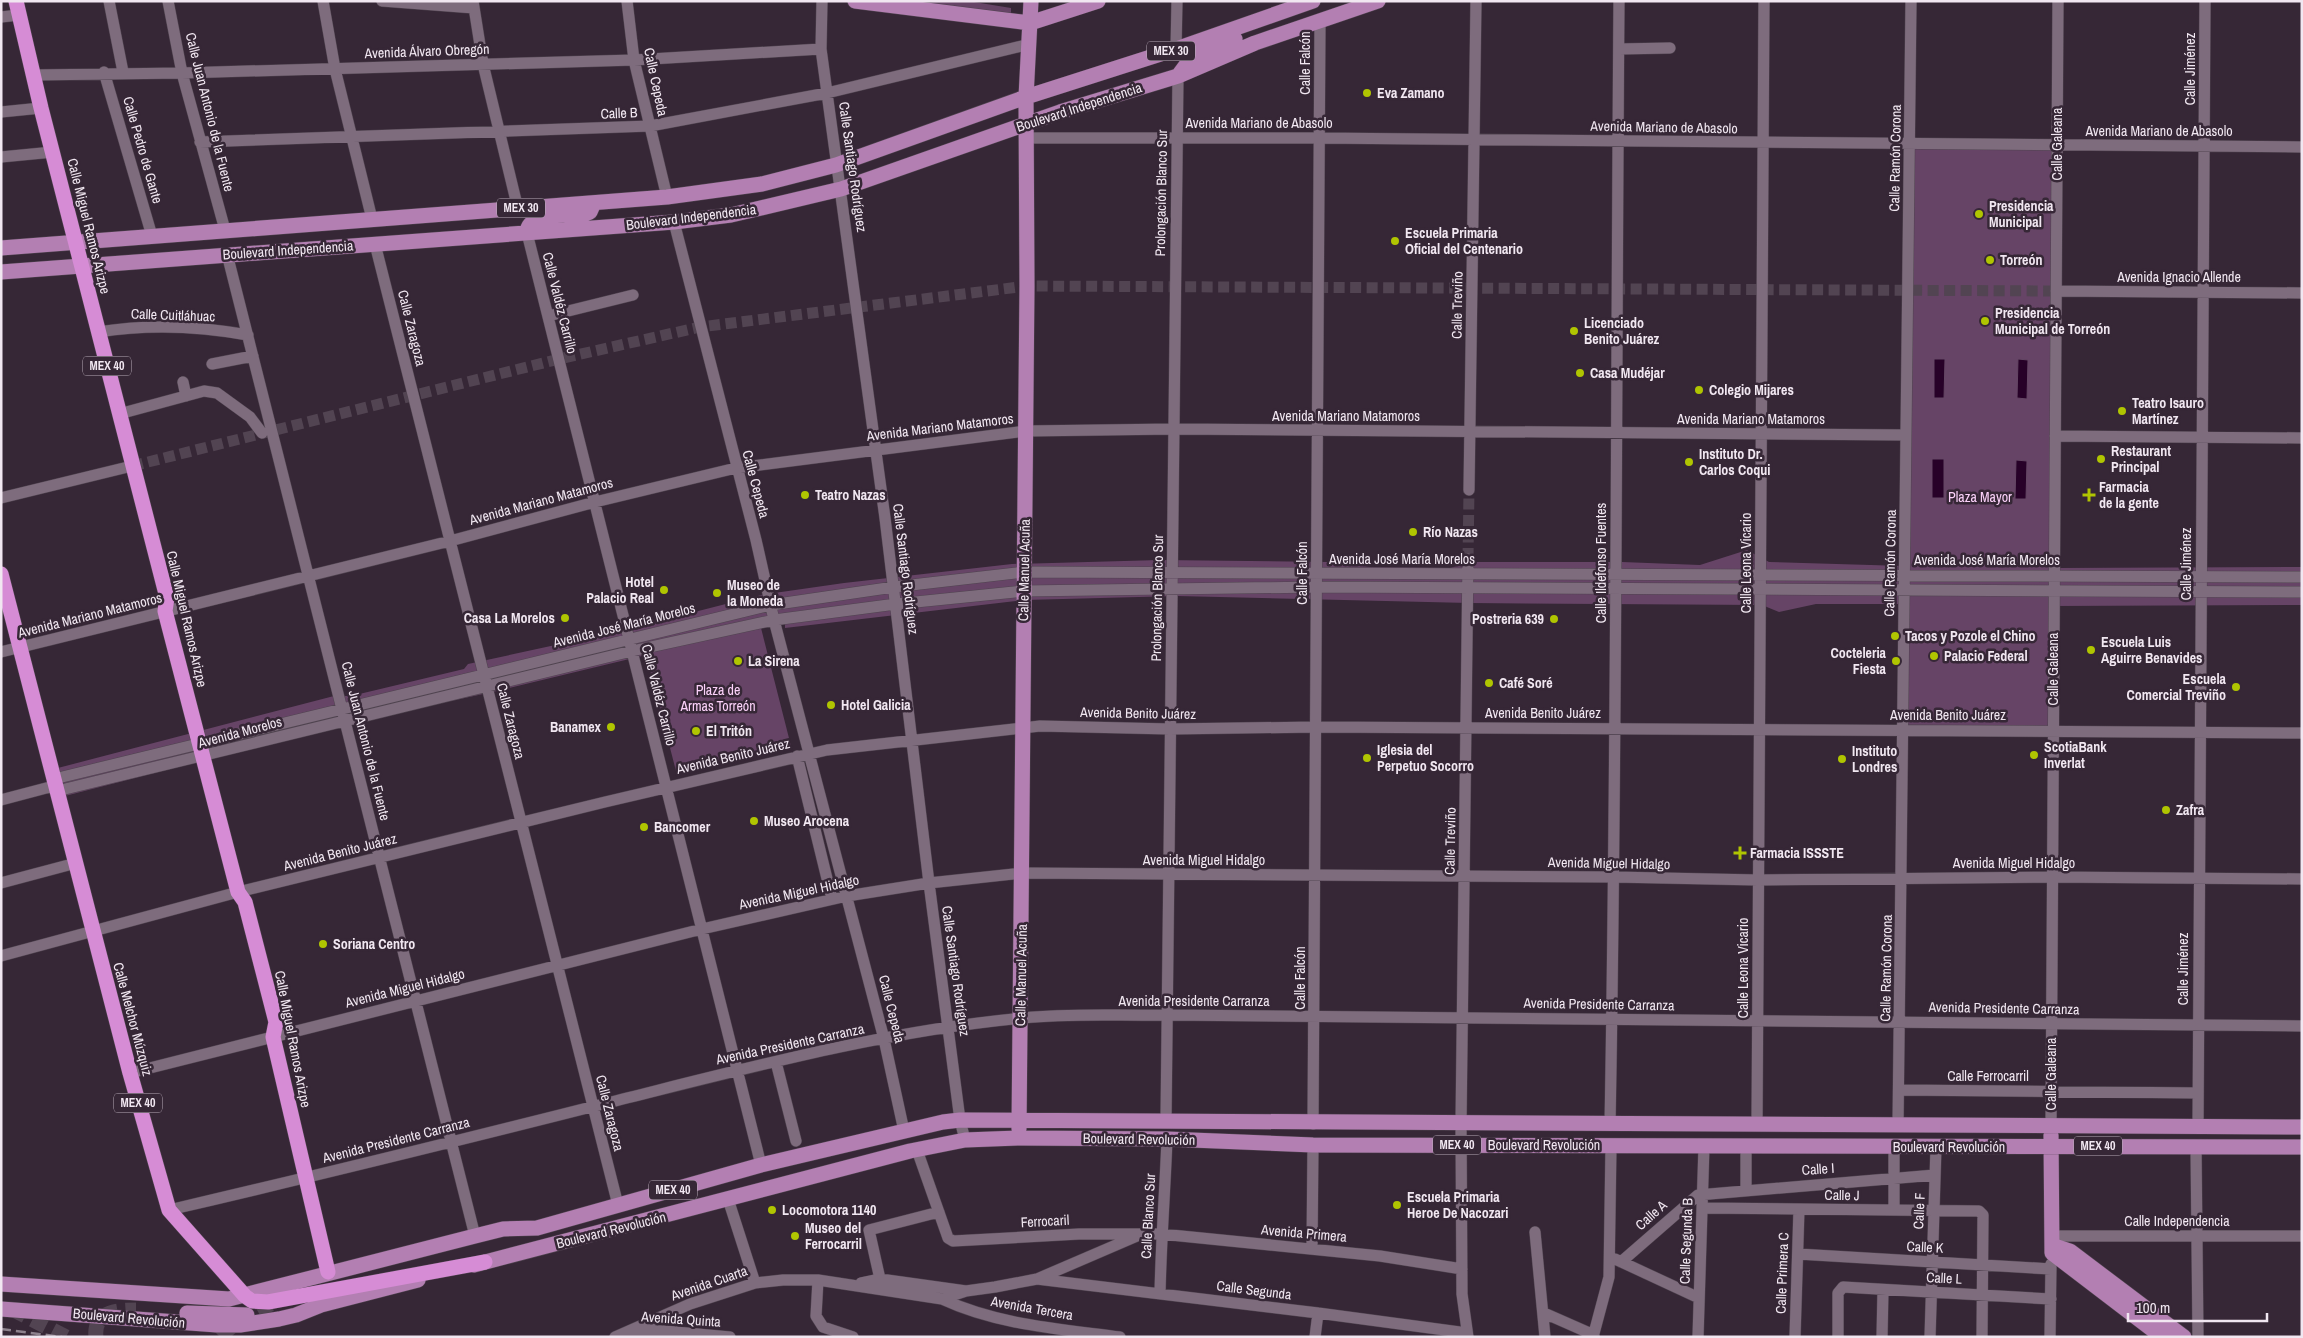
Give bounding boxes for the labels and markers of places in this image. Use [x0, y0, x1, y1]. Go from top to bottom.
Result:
place label: Eva Zamano [1377, 84, 1445, 102]
marker: Eva Zamano [1361, 87, 1373, 99]
place label: Presidencia Municipal [1989, 197, 2054, 231]
marker: Presidencia Municipal [1973, 208, 1985, 220]
place label: Escuela Primaria Oficial del Centenario [1405, 224, 1523, 258]
marker: Escuela Primaria Oficial del Centenario [1389, 235, 1401, 247]
place label: Torreón [2000, 251, 2043, 269]
marker: Torreón [1984, 254, 1996, 266]
place label: Presidencia Municipal de Torreón [1995, 304, 2110, 338]
place label: Licenciado Benito Juárez [1584, 314, 1660, 348]
marker: Presidencia Municipal de Torreón [1979, 315, 1991, 327]
marker: Licenciado Benito Juárez [1568, 325, 1580, 337]
place label: Casa Mudéjar [1590, 364, 1665, 382]
marker: Casa Mudéjar [1574, 367, 1586, 379]
place label: Colegio Mijares [1709, 381, 1794, 399]
marker: Colegio Mijares [1693, 384, 1705, 396]
place label: Teatro Isauro Martínez [2132, 394, 2204, 428]
marker: Teatro Isauro Martínez [2116, 405, 2128, 417]
place label: Restaurant Principal [2111, 442, 2171, 476]
place label: Instituto Dr. Carlos Coqui [1699, 445, 1770, 479]
marker: Restaurant Principal [2095, 453, 2107, 465]
marker: Instituto Dr. Carlos Coqui [1683, 456, 1695, 468]
place label: Farmacia de la gente [2099, 478, 2159, 512]
place label: Teatro Nazas [815, 486, 886, 504]
marker: Teatro Nazas [799, 489, 811, 501]
marker: Farmacia de la gente [2083, 489, 2095, 501]
place label: Río Nazas [1423, 523, 1478, 541]
marker: Río Nazas [1407, 526, 1419, 538]
place label: Hotel Palacio Real [586, 573, 654, 607]
place label: Museo de la Moneda [727, 576, 784, 610]
marker: Hotel Palacio Real [658, 584, 670, 596]
marker: Museo de la Moneda [711, 587, 723, 599]
place label: Casa La Morelos [464, 609, 555, 627]
place label: Postreria 639 [1472, 610, 1544, 628]
marker: Casa La Morelos [559, 612, 571, 624]
marker: Postreria 639 [1548, 613, 1560, 625]
place label: Tacos y Pozole el Chino [1905, 627, 2036, 645]
marker: Tacos y Pozole el Chino [1889, 630, 1901, 642]
place label: Escuela Luis Aguirre Benavides [2101, 633, 2202, 667]
place label: Cocteleria Fiesta [1830, 644, 1887, 678]
marker: Escuela Luis Aguirre Benavides [2085, 644, 2097, 656]
place label: Palacio Federal [1944, 647, 2028, 665]
marker: Palacio Federal [1928, 650, 1940, 662]
place label: La Sirena [748, 652, 800, 670]
marker: La Sirena [732, 655, 744, 667]
marker: Cocteleria Fiesta [1890, 655, 1902, 667]
place label: Escuela Comercial Treviño [2126, 670, 2227, 704]
place label: Café Soré [1499, 674, 1553, 692]
marker: Café Soré [1483, 677, 1495, 689]
marker: Escuela Comercial Treviño [2230, 681, 2242, 693]
place label: Hotel Galicia [841, 696, 911, 714]
marker: Hotel Galicia [825, 699, 837, 711]
place label: Banamex [550, 718, 602, 736]
marker: Banamex [605, 721, 617, 733]
place label: El Tritón [706, 722, 752, 740]
marker: El Tritón [690, 725, 702, 737]
place label: ScotiaBank Inverlat [2044, 738, 2107, 772]
place label: Iglesia del Perpetuo Socorro [1377, 741, 1474, 775]
place label: Instituto Londres [1852, 742, 1897, 776]
marker: ScotiaBank Inverlat [2028, 749, 2040, 761]
marker: Iglesia del Perpetuo Socorro [1361, 752, 1373, 764]
marker: Instituto Londres [1836, 753, 1848, 765]
place label: Zafra [2176, 801, 2205, 819]
marker: Zafra [2160, 804, 2172, 816]
place label: Museo Arocena [764, 812, 850, 830]
marker: Museo Arocena [748, 815, 760, 827]
place label: Bancomer [654, 818, 711, 836]
marker: Bancomer [638, 821, 650, 833]
place label: Farmacia ISSSTE [1750, 844, 1844, 862]
marker: Farmacia ISSSTE [1734, 847, 1746, 859]
place label: Soriana Centro [333, 935, 415, 953]
marker: Soriana Centro [317, 938, 329, 950]
place label: Escuela Primaria Heroe De Nacozari [1407, 1188, 1508, 1222]
marker: Escuela Primaria Heroe De Nacozari [1391, 1199, 1403, 1211]
place label: Locomotora 1140 [782, 1201, 876, 1219]
marker: Locomotora 1140 [766, 1204, 778, 1216]
place label: Museo del Ferrocarril [805, 1219, 862, 1253]
marker: Museo del Ferrocarril [789, 1230, 801, 1242]

